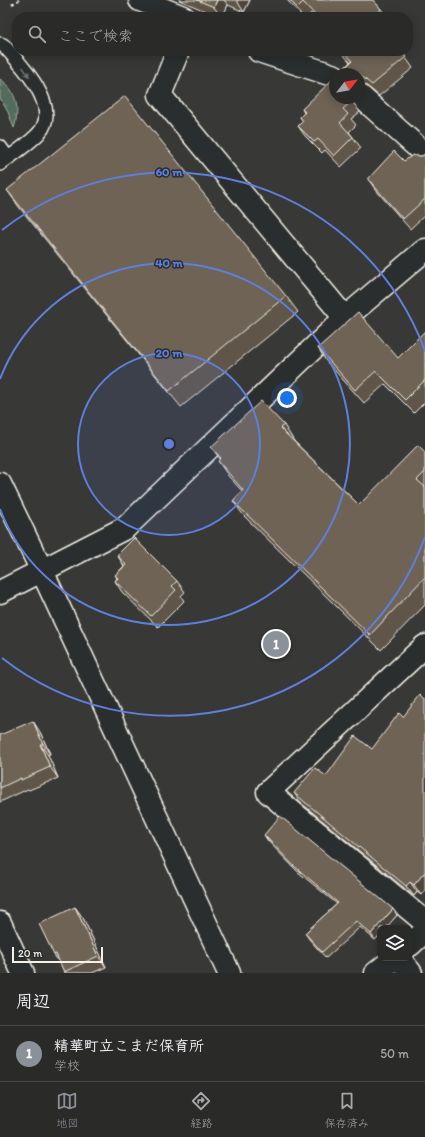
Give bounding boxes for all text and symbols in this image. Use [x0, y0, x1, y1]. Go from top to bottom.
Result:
search box [12, 12, 413, 56]
icon: search [26, 23, 48, 45]
text: ここで検索 [58, 27, 133, 45]
one-way arrow [22, 67, 30, 77]
north arrow [329, 68, 365, 104]
text: 60 m [156, 165, 183, 179]
text: 40 m [155, 256, 184, 270]
text: 20 m [156, 346, 183, 360]
your location [277, 388, 297, 408]
centre of rings [162, 437, 176, 451]
pin: 1 [263, 629, 289, 659]
map controls [377, 925, 413, 961]
button: layers [377, 925, 413, 961]
scale bar [12, 945, 103, 964]
text: 20 m [18, 947, 42, 960]
text: 周辺 [16, 991, 50, 1011]
text: 精華町立こまだ保育所 [54, 1037, 204, 1055]
text: 1 [26, 1046, 32, 1061]
text: 50 m [380, 1046, 409, 1061]
text: 学校 [54, 1058, 80, 1073]
tab: 地図 [56, 1090, 78, 1130]
tab: 経路 [190, 1090, 212, 1130]
tab: 保存済み [325, 1090, 369, 1130]

